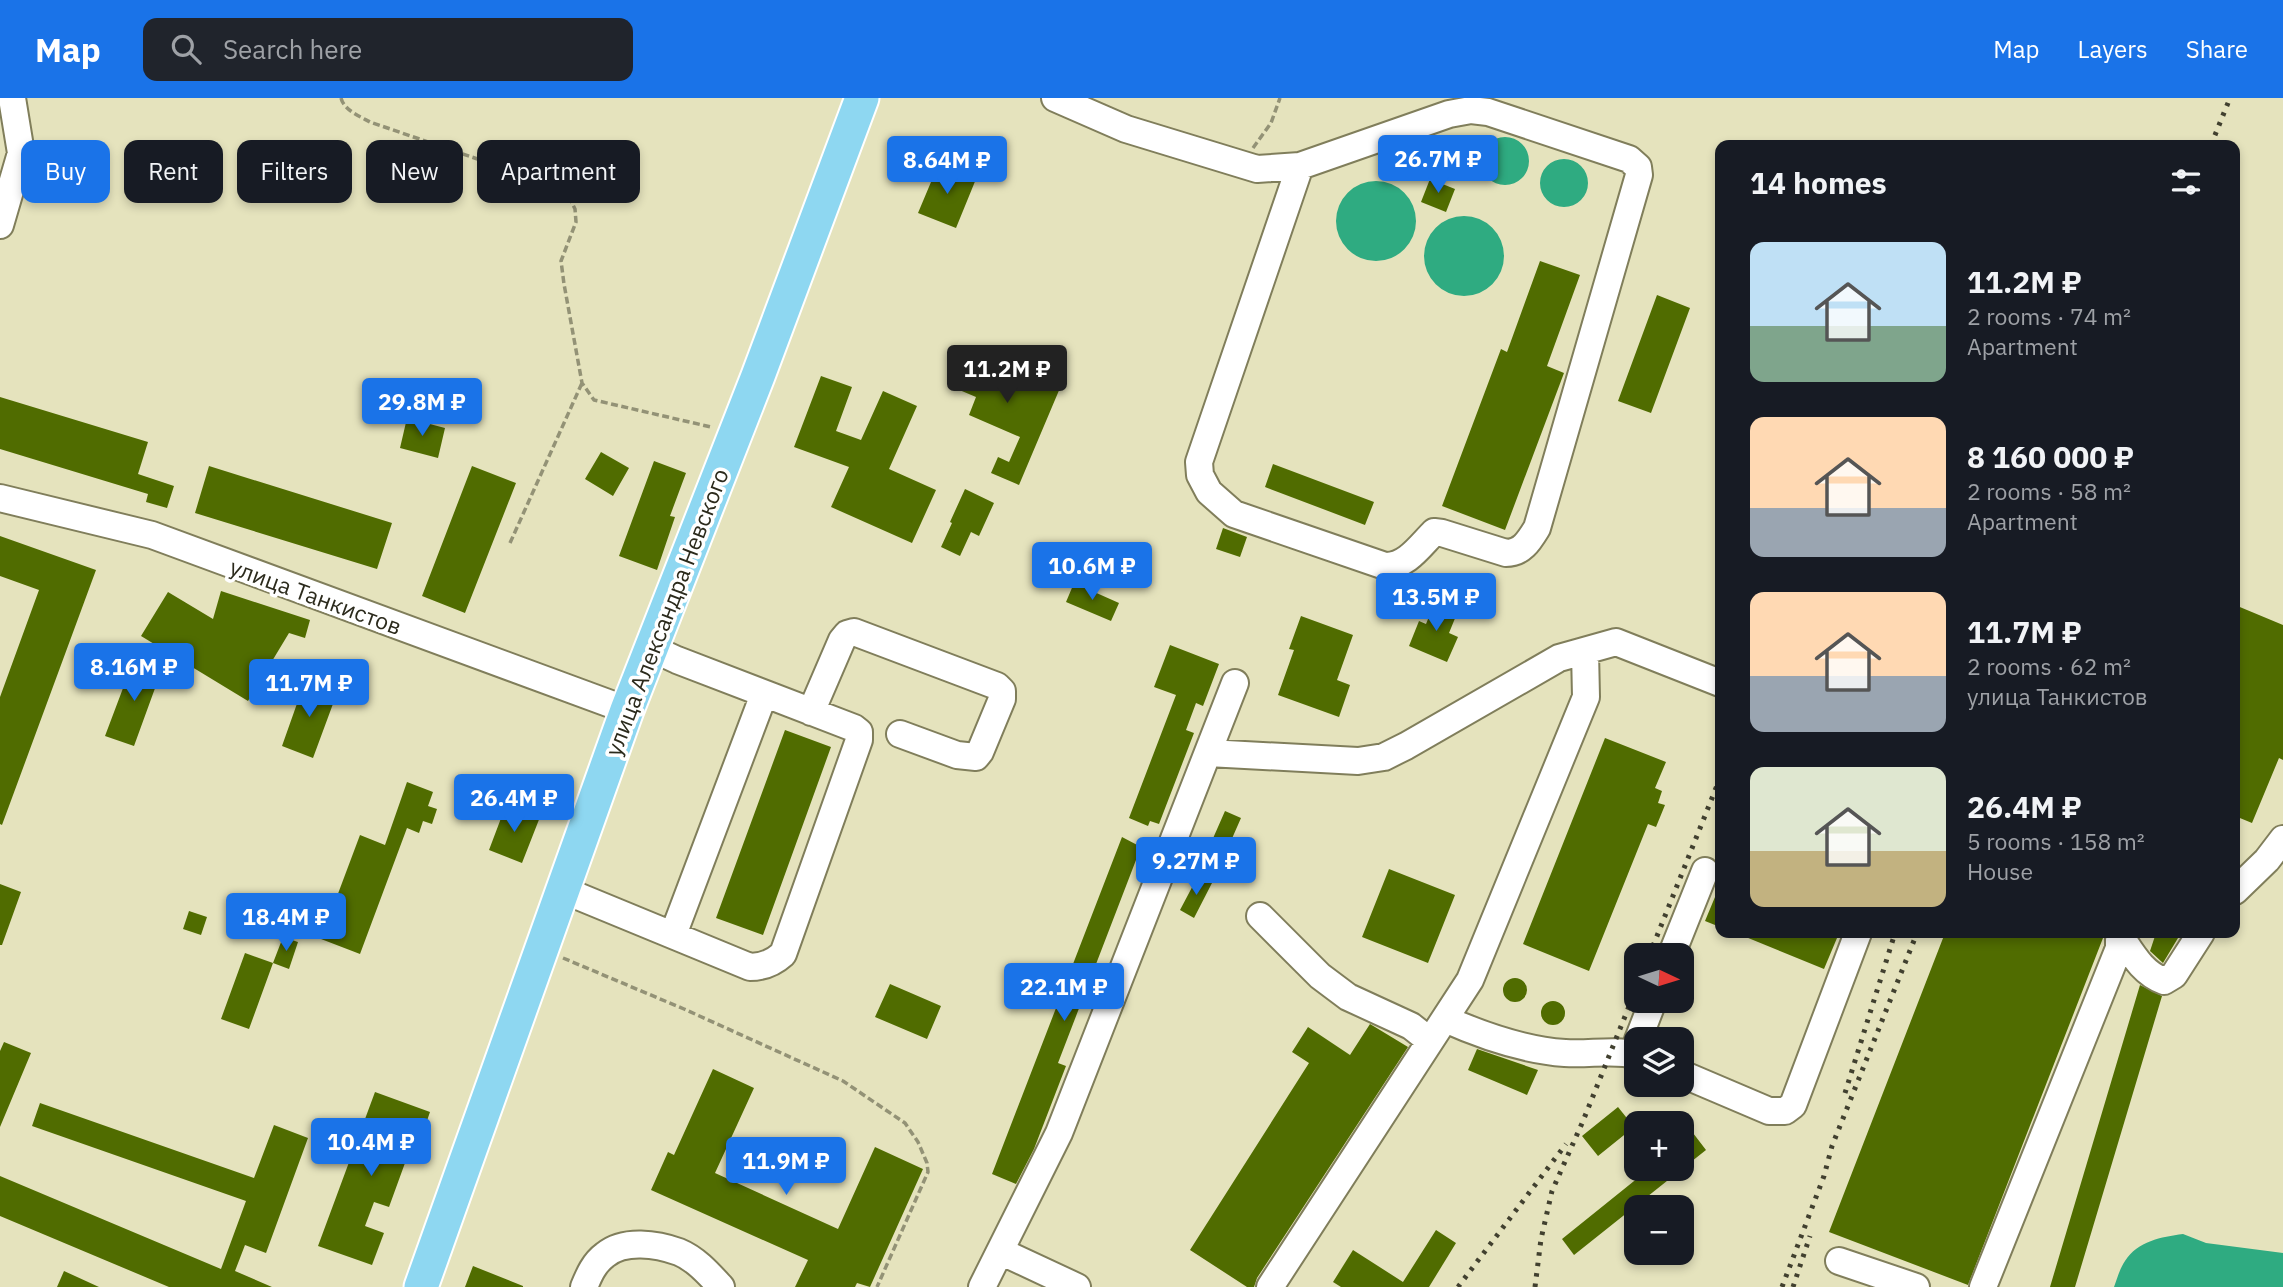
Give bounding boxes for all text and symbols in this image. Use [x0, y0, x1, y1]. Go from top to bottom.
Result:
search box [143, 18, 633, 81]
text: Map [35, 28, 101, 71]
icon: search [167, 30, 205, 68]
text: Search here [223, 32, 362, 66]
text: Map [1993, 33, 2040, 65]
text: Layers [2078, 33, 2148, 65]
text: Share [2186, 33, 2248, 65]
pin: 8.64M ₽ [882, 136, 1012, 196]
pin: 26.7M ₽ [1373, 136, 1503, 195]
chip: Buy [21, 140, 110, 203]
chip: Rent [124, 140, 223, 203]
chip: Filters [237, 140, 352, 203]
chip: New [366, 140, 463, 203]
chip: Apartment [477, 140, 640, 203]
text: 26.7M ₽ [1394, 143, 1482, 173]
text: 8.64M ₽ [903, 144, 991, 174]
text: 14 homes [1750, 163, 1887, 202]
icon: filters [2167, 163, 2205, 201]
text: 11.2M ₽ [1967, 262, 2082, 301]
icon: home [1806, 270, 1890, 354]
text: 2 rooms · 74 m² [1967, 301, 2131, 331]
text: Apartment [1967, 331, 2078, 361]
pin: 11.2M ₽ [942, 345, 1072, 405]
text: 11.2M ₽ [963, 353, 1051, 383]
pin: 29.8M ₽ [357, 378, 487, 438]
text: 29.8M ₽ [378, 386, 466, 416]
text: 8 160 000 ₽ [1967, 437, 2134, 476]
icon: home [1806, 445, 1890, 529]
street label: улица Александра Невского [597, 464, 735, 760]
text: 2 rooms · 58 m² [1967, 476, 2131, 506]
text: Apartment [1967, 506, 2078, 536]
pin: 10.6M ₽ [1027, 542, 1157, 602]
text: 10.6M ₽ [1048, 550, 1136, 580]
street label: улица Танкистов [226, 551, 406, 641]
pin: 13.5M ₽ [1371, 574, 1501, 633]
text: 13.5M ₽ [1392, 581, 1480, 611]
text: 11.7M ₽ [1967, 612, 2082, 651]
icon: home [1806, 620, 1890, 704]
pin: 8.16M ₽ [69, 644, 199, 703]
text: 8.16M ₽ [90, 651, 178, 681]
text: 2 rooms · 62 m² [1967, 651, 2131, 681]
pin: 11.7M ₽ [244, 660, 374, 719]
text: 11.7M ₽ [265, 667, 353, 697]
text: улица Танкистов [1967, 681, 2148, 711]
pin: 26.4M ₽ [449, 774, 579, 834]
text: 26.4M ₽ [470, 782, 558, 812]
text: 26.4M ₽ [1967, 787, 2082, 826]
icon: home [1806, 795, 1890, 879]
text: 5 rooms · 158 m² [1967, 826, 2145, 856]
pin: 9.27M ₽ [1131, 838, 1261, 897]
text: 9.27M ₽ [1152, 845, 1240, 875]
text: House [1967, 856, 2033, 886]
pin: 18.4M ₽ [221, 894, 351, 953]
text: 18.4M ₽ [242, 901, 330, 931]
north arrow [1624, 943, 1694, 1013]
map controls [1624, 943, 1694, 1265]
pin: 22.1M ₽ [999, 964, 1129, 1023]
text: 22.1M ₽ [1020, 971, 1108, 1001]
button: layers [1624, 1027, 1694, 1097]
button: + [1624, 1111, 1694, 1181]
pin: 10.4M ₽ [306, 1118, 436, 1178]
text: 10.4M ₽ [327, 1126, 415, 1156]
pin: 11.9M ₽ [721, 1138, 851, 1197]
text: 11.9M ₽ [742, 1145, 830, 1175]
button: − [1624, 1195, 1694, 1265]

